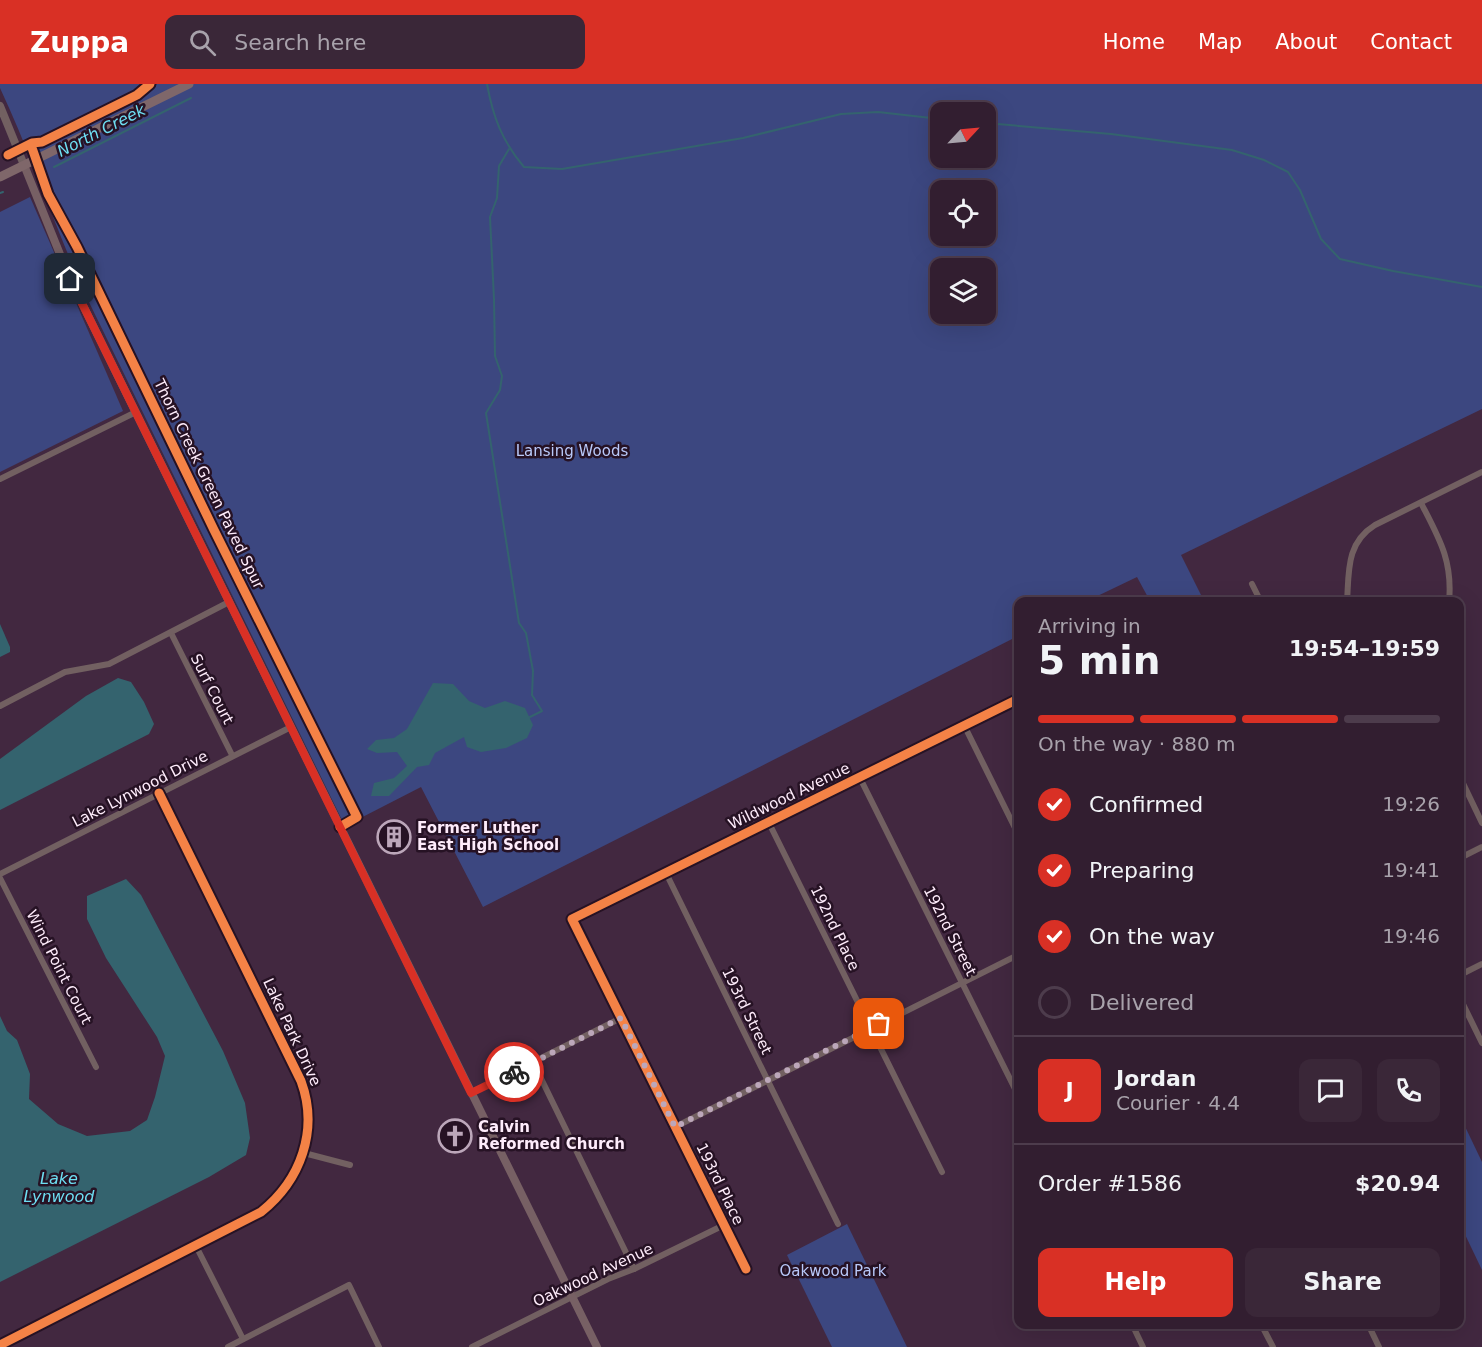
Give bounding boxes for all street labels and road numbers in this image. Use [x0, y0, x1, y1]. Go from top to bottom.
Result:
street label: Thorn Creek Green Paved Spur [150, 375, 268, 593]
street label: Surf Court [187, 651, 237, 727]
street label: Lake Lynwood Drive [69, 747, 211, 831]
street label: Wildwood Avenue [725, 759, 853, 833]
street label: 192nd Place [807, 883, 863, 973]
street label: 192nd Street [920, 883, 980, 979]
street label: Wind Point Court [22, 907, 96, 1027]
street label: 193rd Street [718, 965, 776, 1057]
street label: Lake Park Drive [259, 975, 325, 1089]
street label: 193rd Place [692, 1140, 748, 1228]
street label: Oakwood Avenue [530, 1239, 656, 1311]

